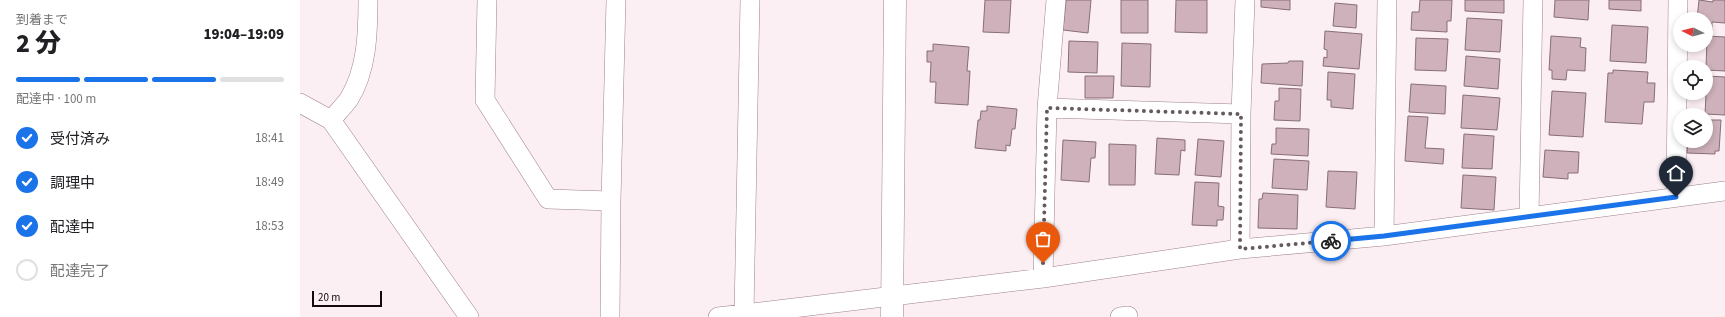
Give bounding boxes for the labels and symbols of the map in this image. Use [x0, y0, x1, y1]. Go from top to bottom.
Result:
north arrow [1673, 12, 1713, 52]
pin [1659, 156, 1693, 197]
courier [1311, 221, 1351, 261]
pin [1026, 222, 1060, 263]
scale bar [312, 289, 382, 308]

